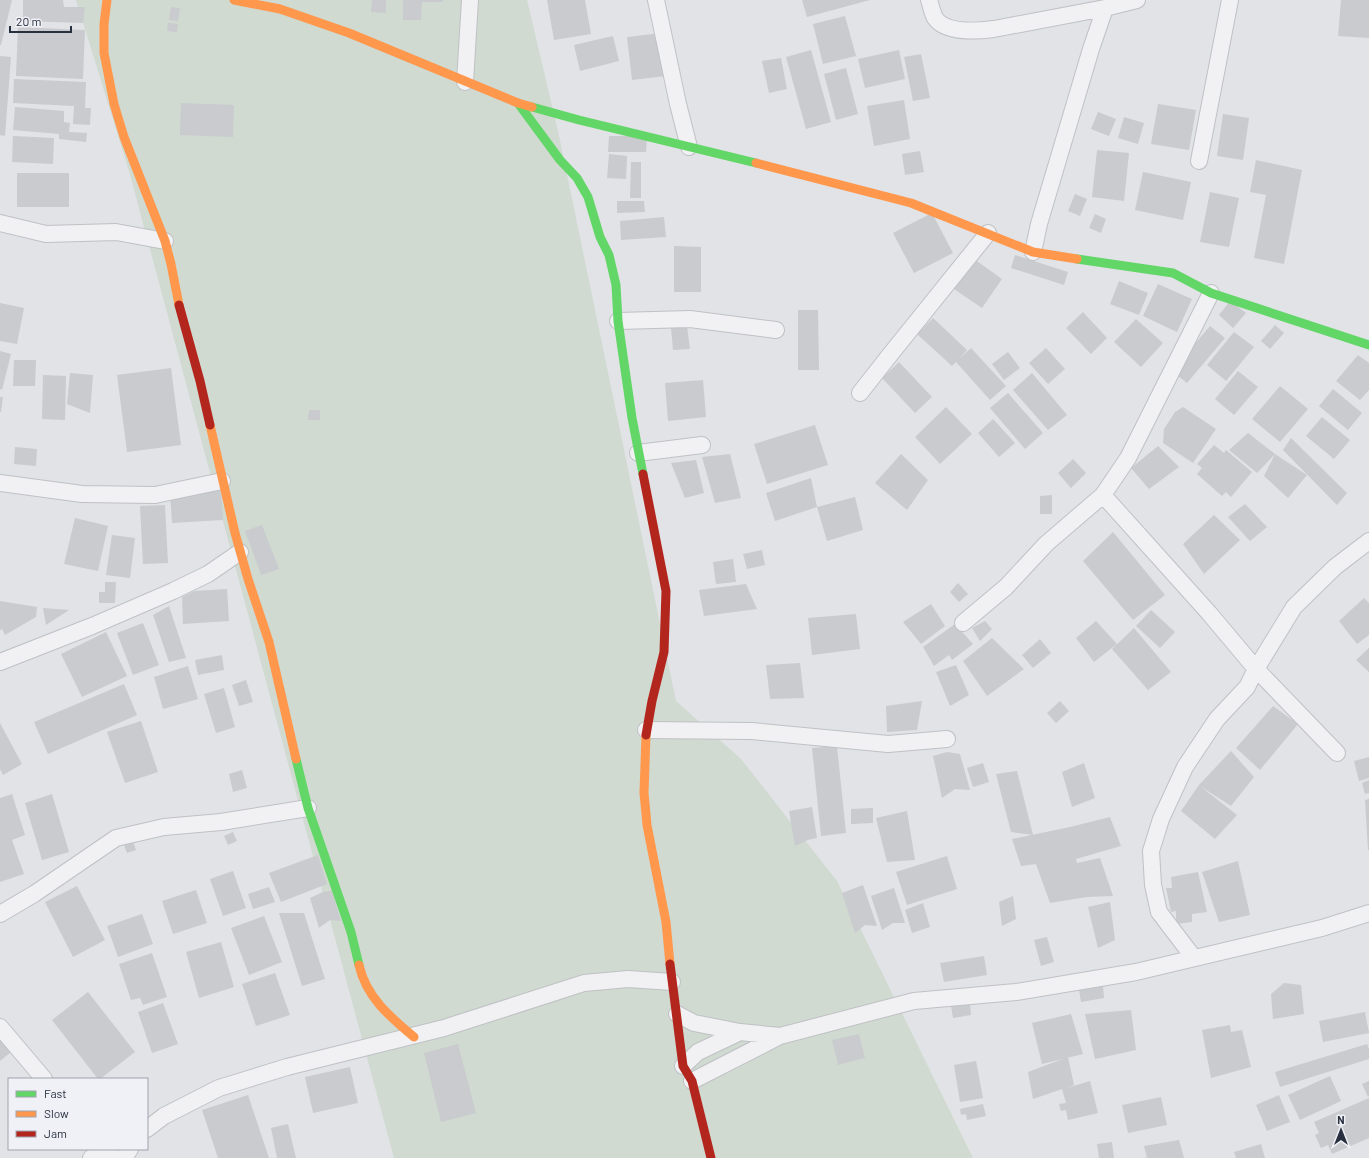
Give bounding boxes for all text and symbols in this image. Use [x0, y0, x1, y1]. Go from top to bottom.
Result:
scale bar [10, 8, 71, 34]
text: 20 m [16, 14, 42, 28]
legend [8, 1078, 148, 1150]
text: Fast [44, 1086, 67, 1100]
text: Slow [44, 1106, 69, 1120]
north arrow [1321, 1110, 1361, 1150]
text: N [1337, 1113, 1345, 1126]
text: Jam [44, 1126, 67, 1140]

